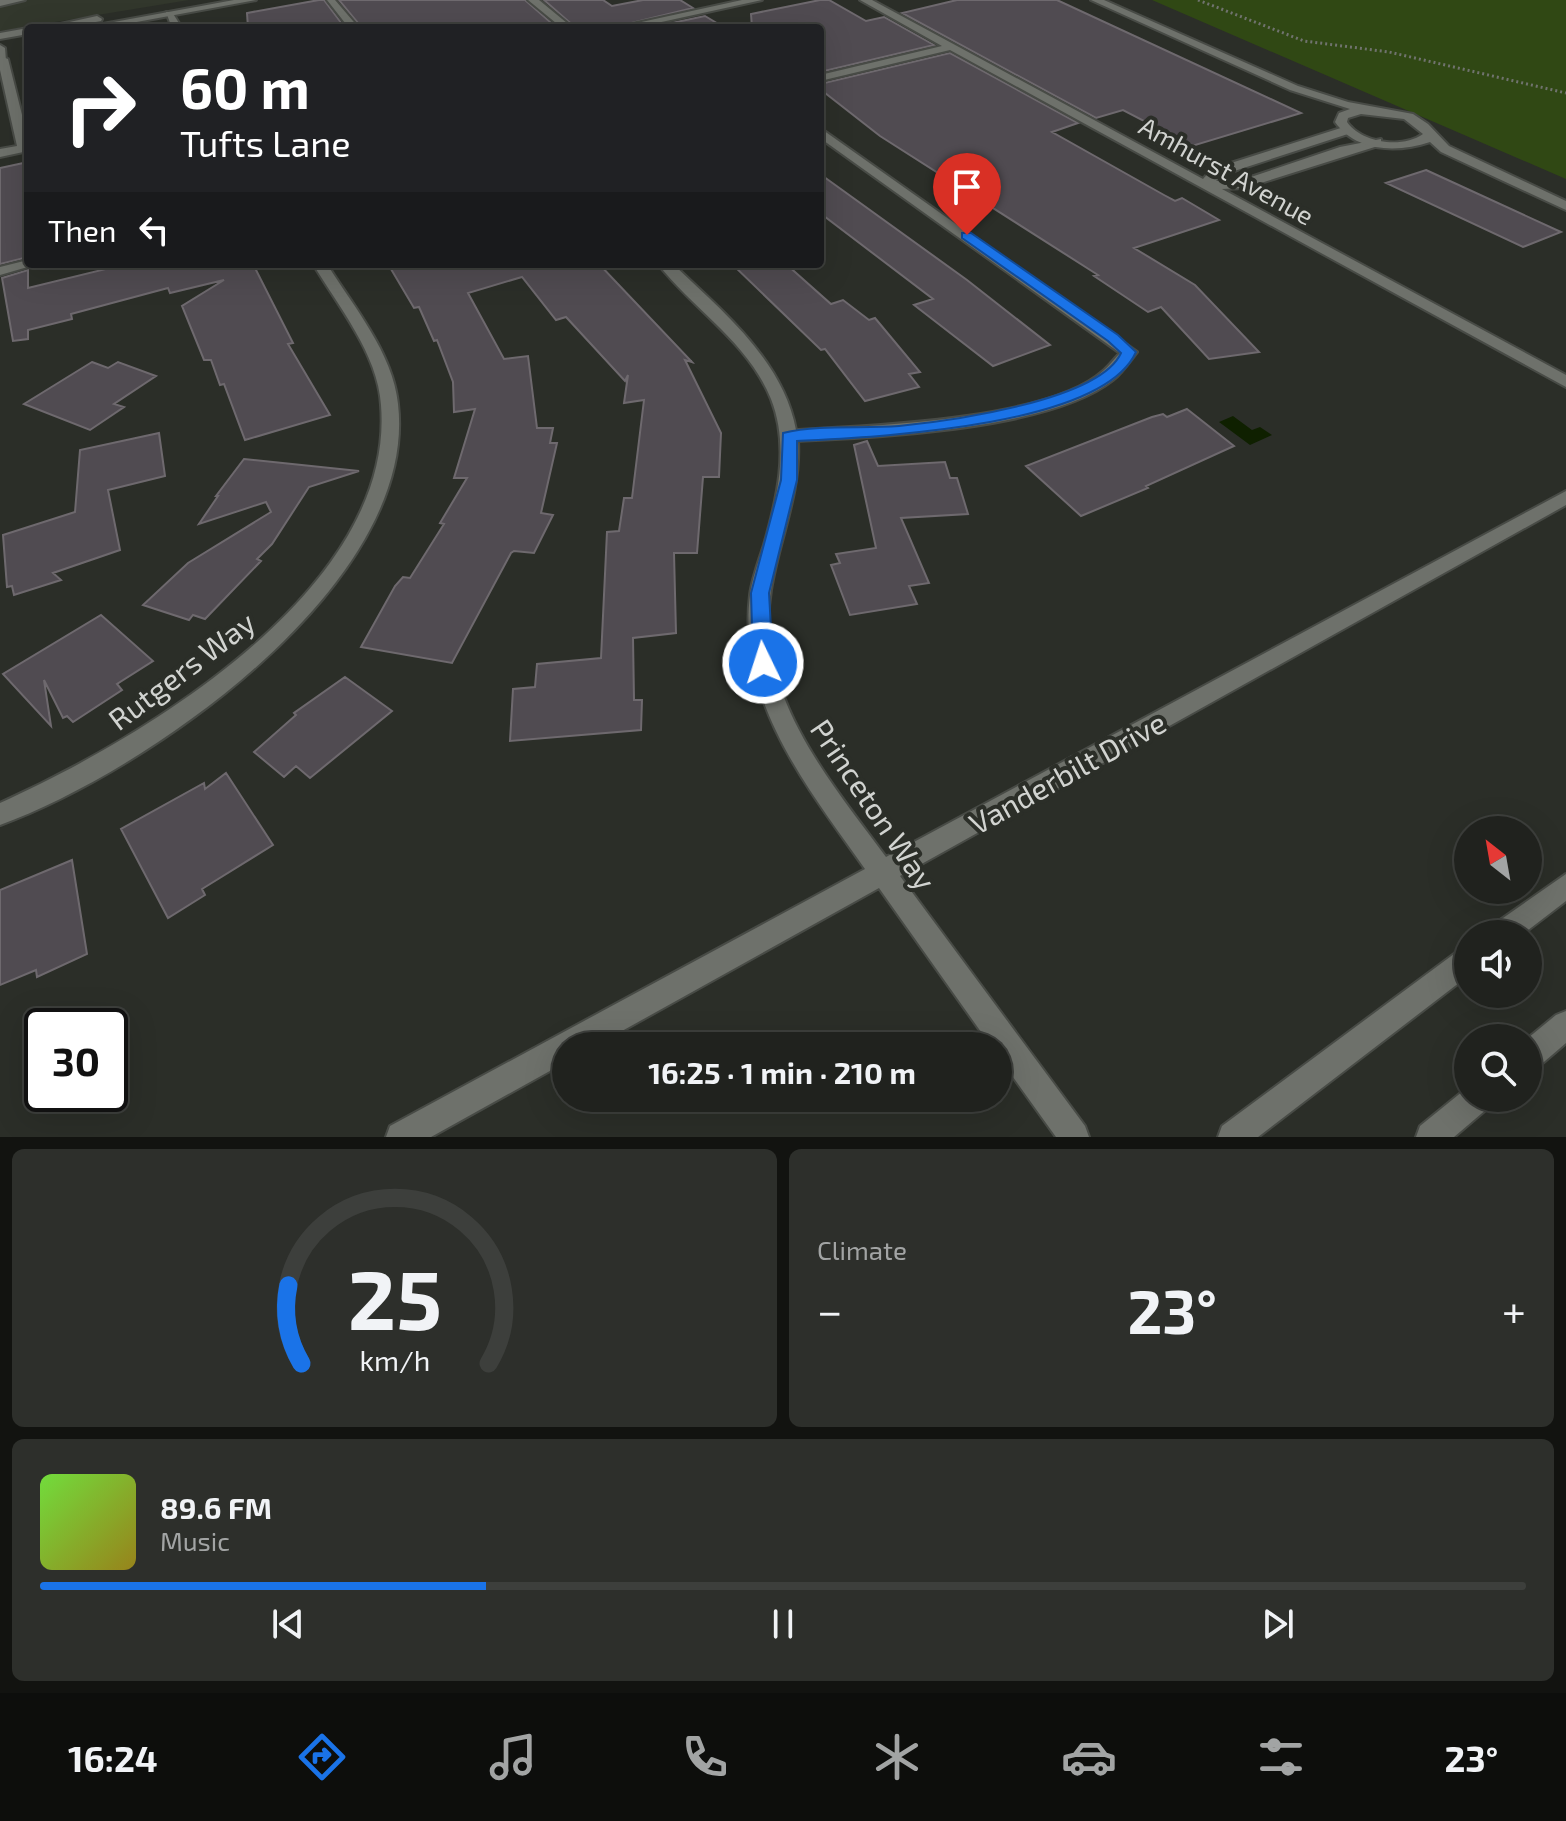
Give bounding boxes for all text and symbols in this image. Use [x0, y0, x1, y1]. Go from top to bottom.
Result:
text: 60 m [180, 53, 310, 120]
icon: right [48, 56, 152, 160]
street label: Amhurst Avenue [1134, 109, 1320, 231]
text: Tufts Lane [180, 121, 350, 164]
pin [933, 153, 1001, 235]
icon: arrive [945, 165, 989, 209]
icon: left [132, 208, 176, 252]
text: Then [48, 212, 116, 248]
street label: Rutgers Way [101, 603, 261, 737]
position arrow [721, 621, 805, 705]
street label: Vanderbilt Drive [962, 703, 1172, 841]
street label: Princeton Way [804, 712, 944, 896]
north arrow [1454, 816, 1542, 904]
map controls [1454, 816, 1542, 1112]
button: sound [1454, 920, 1542, 1008]
speed limit sign: 30 [24, 1008, 128, 1112]
button: search [1454, 1024, 1542, 1112]
text: 16:25 · 1 min · 210 m [648, 1054, 916, 1090]
text: Climate [817, 1234, 907, 1265]
text: 25 [347, 1247, 442, 1347]
text: 23° [1127, 1274, 1217, 1346]
text: − [817, 1283, 843, 1336]
text: + [1502, 1283, 1526, 1336]
text: km/h [359, 1342, 430, 1377]
text: 89.6 FM [160, 1489, 272, 1525]
text: Music [160, 1525, 230, 1556]
icon: previous [266, 1602, 310, 1646]
icon: pause [761, 1602, 805, 1646]
icon: next [1256, 1602, 1300, 1646]
icon: directions [294, 1729, 350, 1785]
icon: music [485, 1729, 541, 1785]
icon: phone [677, 1729, 733, 1785]
icon: climate [869, 1729, 925, 1785]
icon: car [1061, 1729, 1117, 1785]
icon: filters [1253, 1729, 1309, 1785]
text: 16:24 [68, 1736, 158, 1779]
text: 23° [1444, 1736, 1498, 1779]

